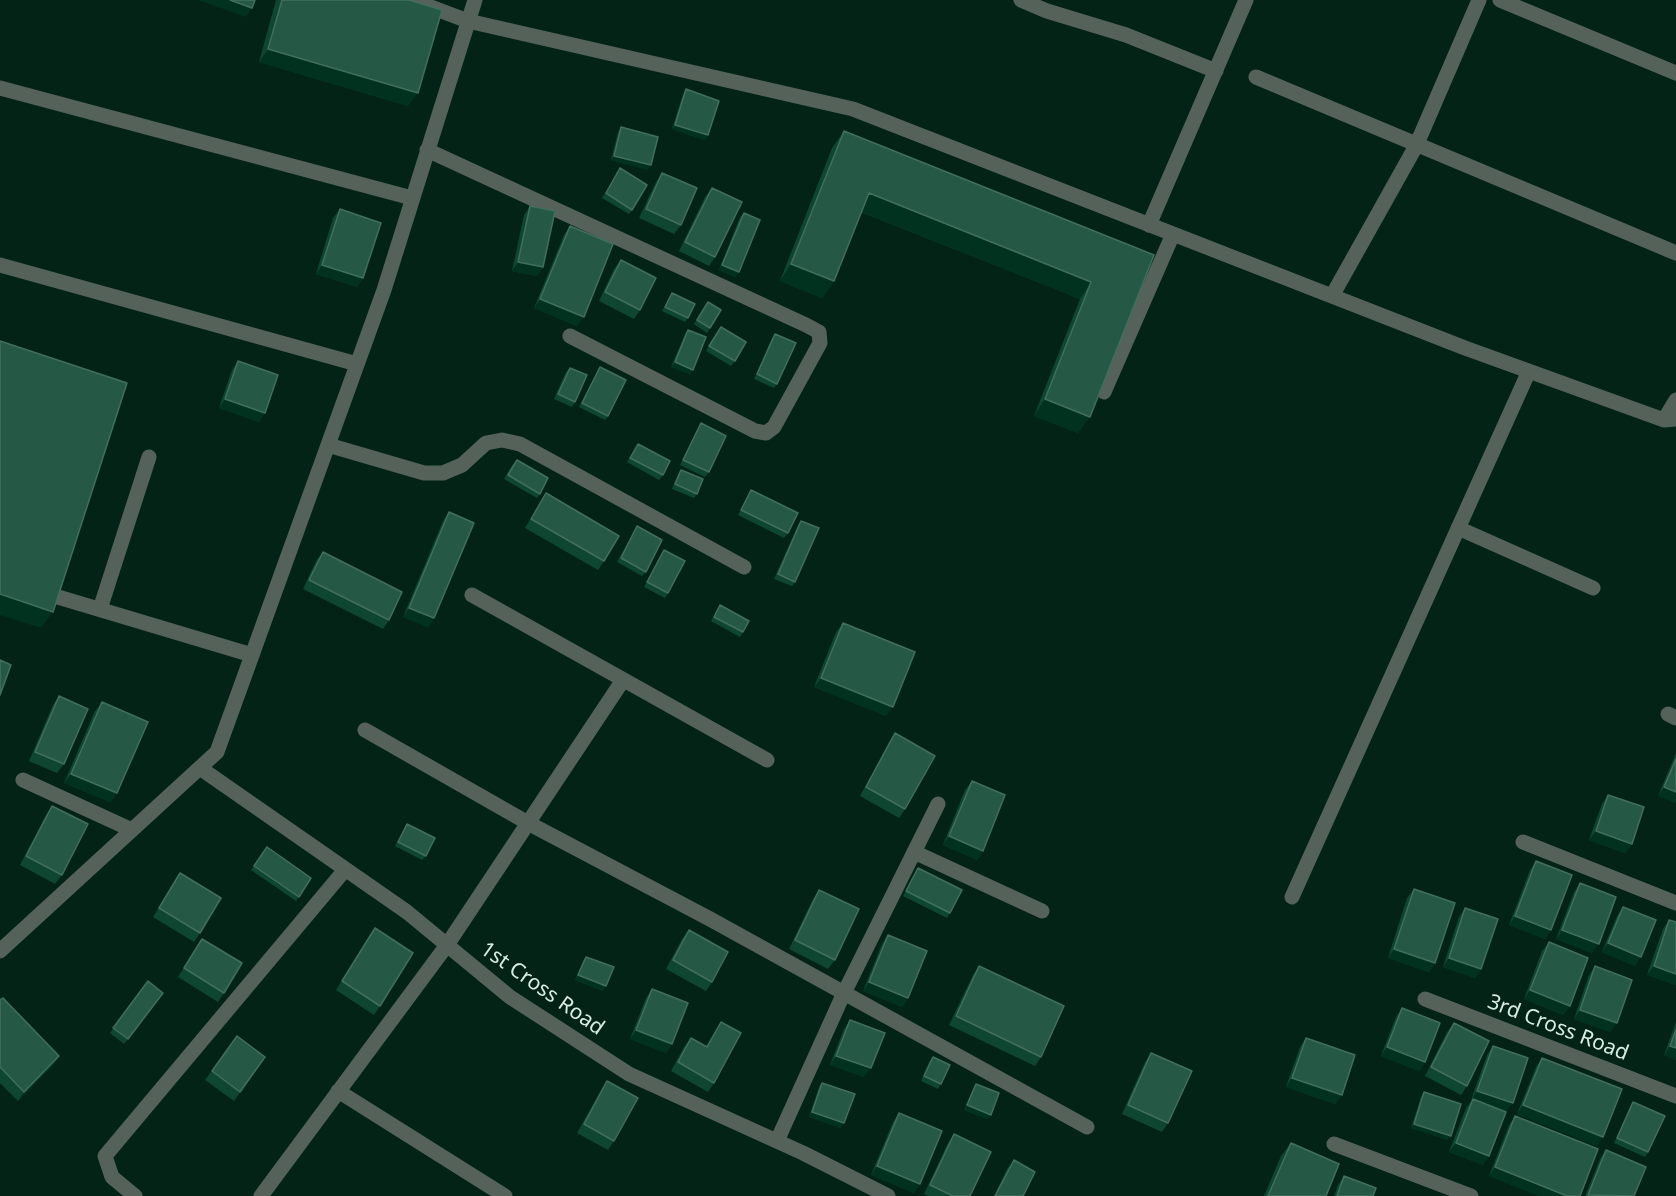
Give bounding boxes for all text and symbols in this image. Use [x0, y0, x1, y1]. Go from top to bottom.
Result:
street label: 1st Cross Road [475, 937, 609, 1041]
street label: 3rd Cross Road [1484, 990, 1632, 1066]

